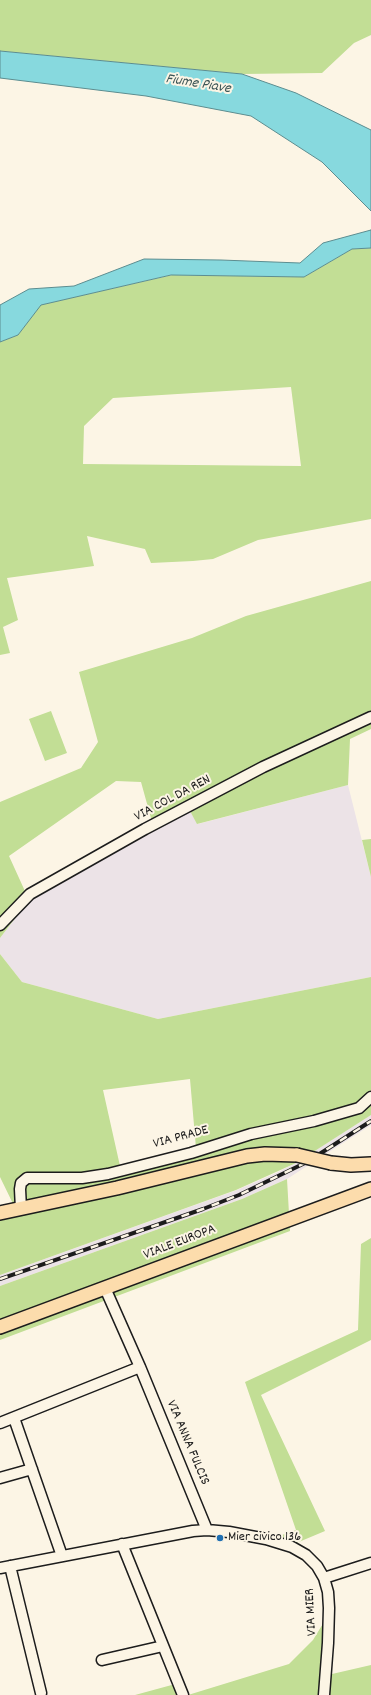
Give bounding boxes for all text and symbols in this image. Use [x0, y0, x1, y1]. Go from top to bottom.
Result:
water label: Fiume Piave [164, 71, 232, 99]
street label: VIA COL DA REN [132, 772, 214, 826]
street label: VIA PRADE [152, 1123, 210, 1153]
street label: VIALE EUROPA [142, 1222, 218, 1264]
street label: VIA ANNA FULCIS [162, 1398, 212, 1488]
place label: Mier civico 136 [228, 1530, 301, 1546]
marker: Mier civico 136 [215, 1533, 225, 1543]
street label: VIA MIER [302, 1588, 322, 1636]

